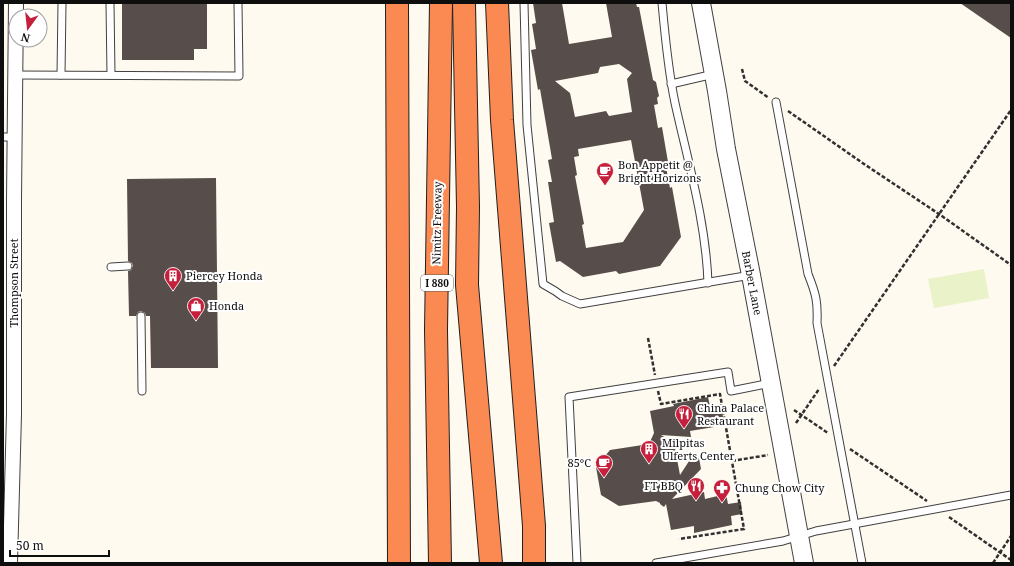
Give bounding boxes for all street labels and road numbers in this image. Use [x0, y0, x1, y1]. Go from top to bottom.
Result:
street label: Nimitz Freeway [428, 180, 445, 265]
street label: Thompson Street [6, 238, 21, 328]
street label: Barber Lane [739, 249, 766, 316]
road number: I 880 [421, 275, 453, 291]

